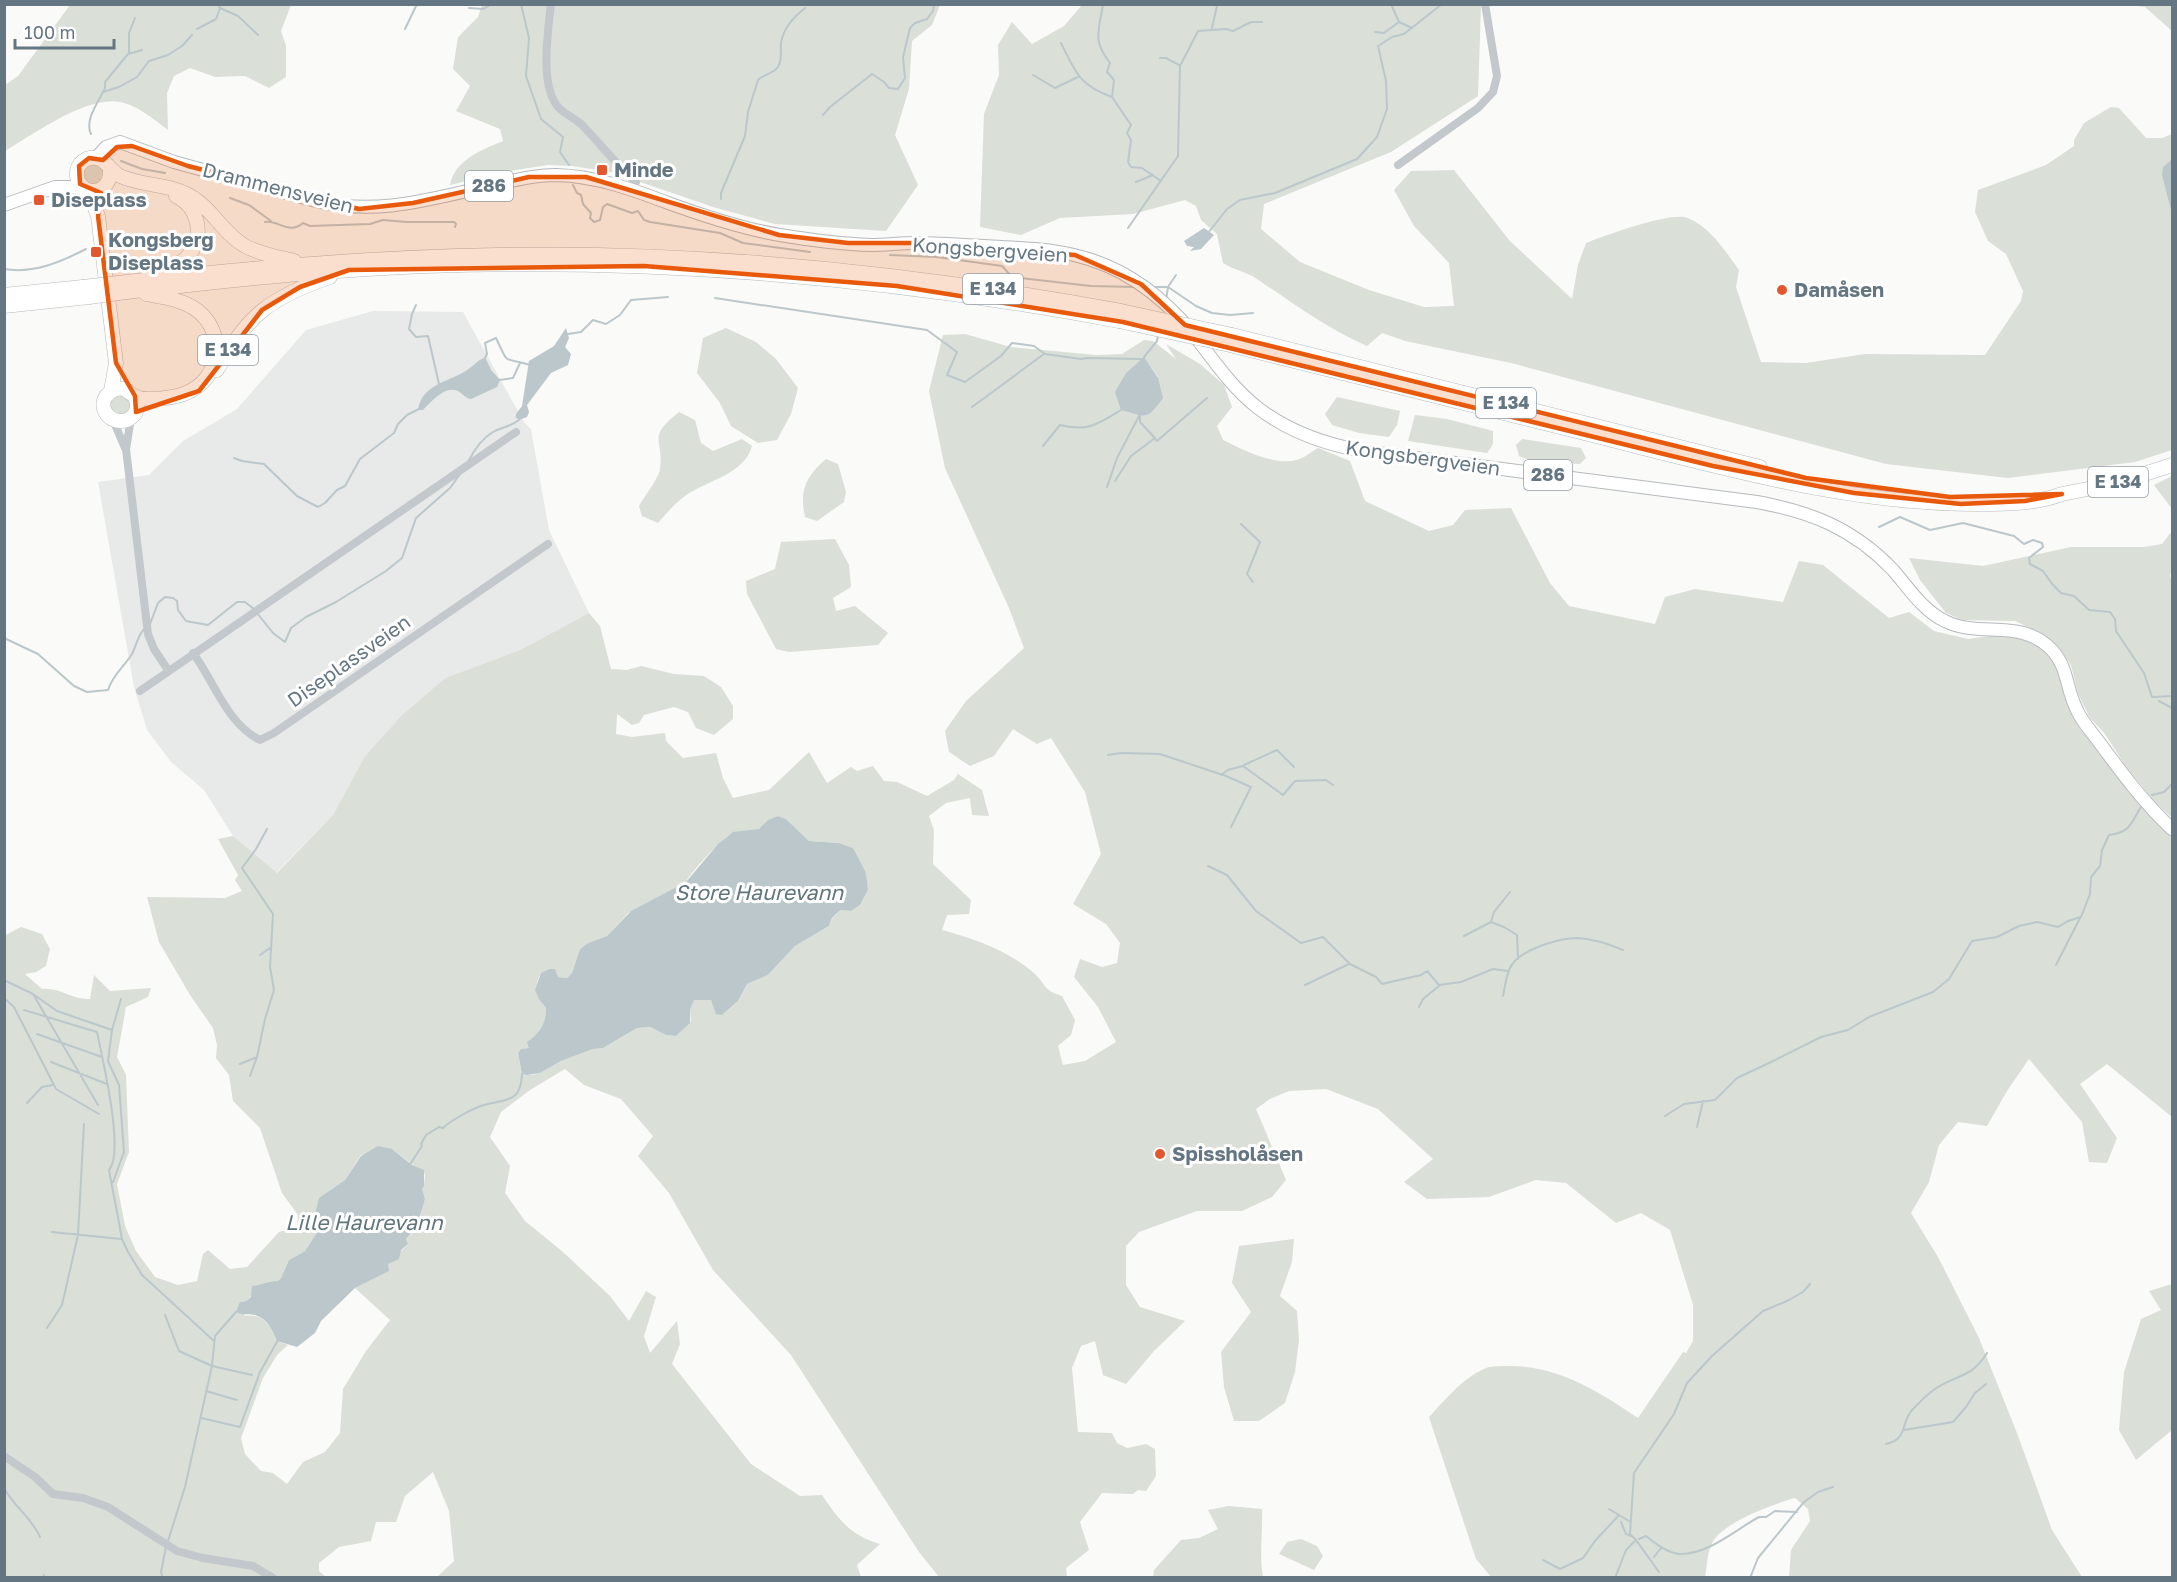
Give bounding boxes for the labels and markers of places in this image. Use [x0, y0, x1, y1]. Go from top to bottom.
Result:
place label: Minde [614, 157, 674, 181]
marker: Minde [595, 163, 609, 177]
place label: Diseplass [51, 187, 147, 211]
marker: Diseplass [32, 193, 46, 207]
place label: Kongsberg Diseplass [108, 227, 214, 274]
marker: Kongsberg Diseplass [89, 245, 103, 259]
place label: Damåsen [1794, 277, 1884, 301]
marker: Damåsen [1775, 283, 1789, 297]
place label: Spissholåsen [1172, 1141, 1303, 1165]
marker: Spissholåsen [1153, 1147, 1167, 1161]

